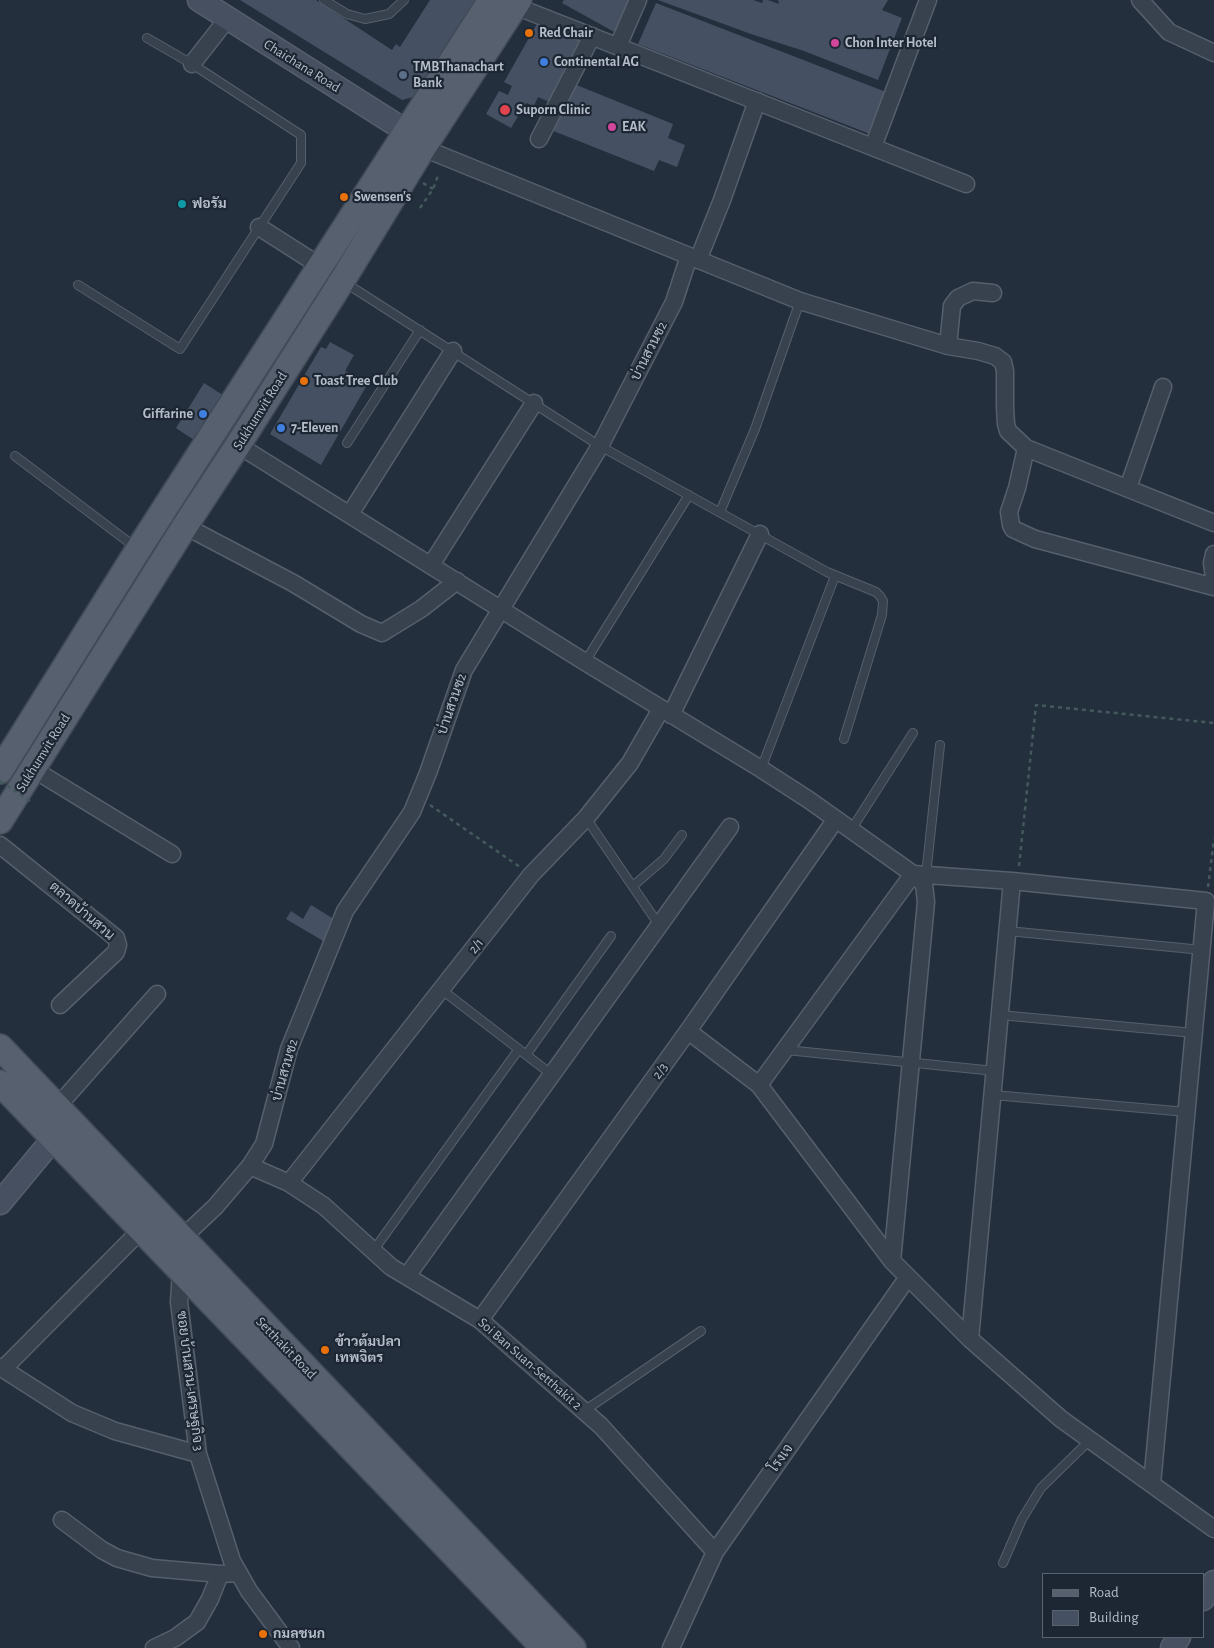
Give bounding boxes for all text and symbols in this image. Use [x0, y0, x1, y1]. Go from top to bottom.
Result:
place label: Red Chair [539, 25, 593, 41]
marker: Red Chair [523, 27, 535, 39]
place label: Chon Inter Hotel [845, 35, 937, 51]
street label: Chaichana Road [261, 36, 343, 96]
marker: Chon Inter Hotel [829, 37, 841, 49]
place label: Continental AG [554, 54, 639, 70]
marker: Continental AG [538, 56, 550, 68]
place label: TMBThanachart Bank [413, 59, 504, 92]
marker: TMBThanachart Bank [397, 69, 409, 81]
place label: Suporn Clinic [516, 102, 590, 118]
marker: Suporn Clinic [498, 103, 512, 117]
place label: EAK [622, 119, 646, 135]
marker: EAK [606, 121, 618, 133]
place label: Swensen's [354, 189, 411, 205]
marker: Swensen's [338, 191, 350, 203]
place label: ฟอรัม [192, 196, 227, 212]
marker: ฟอรัม [176, 198, 188, 210]
street label: บ่านสวนซ2 [627, 319, 671, 383]
street label: Sukhumvit Road [229, 369, 291, 453]
place label: Toast Tree Club [314, 373, 398, 389]
marker: Toast Tree Club [298, 375, 310, 387]
place label: Giffarine [143, 406, 193, 422]
marker: Giffarine [197, 408, 209, 420]
place label: 7-Eleven [291, 420, 339, 436]
marker: 7-Eleven [275, 422, 287, 434]
street label: บ่านสวนซ2 [434, 671, 470, 737]
street label: Sukhumvit Road [12, 711, 74, 795]
street label: ตลาดบ้านสวน [46, 878, 118, 944]
street label: 2/1 [465, 935, 487, 957]
street label: บ่านสวนซ2 [268, 1037, 302, 1103]
street label: 2/3 [648, 1060, 672, 1082]
street label: ซอย บ้านสวน-เศรษฐกิจ 3 [173, 1310, 207, 1452]
street label: Setthakit Road [252, 1313, 320, 1383]
street label: Soi Ban Suan-Setthakit 2 [475, 1314, 585, 1414]
place label: ข้าวต้มปลา เทพจิตร [335, 1334, 401, 1366]
marker: ข้าวต้มปลา เทพจิตร [319, 1344, 331, 1356]
street label: โรงเจ [765, 1441, 797, 1475]
legend [1042, 1573, 1204, 1638]
text: Road [1089, 1585, 1119, 1600]
text: Building [1089, 1610, 1139, 1625]
place label: กมลชนก [273, 1626, 325, 1642]
marker: กมลชนก [257, 1628, 269, 1640]

